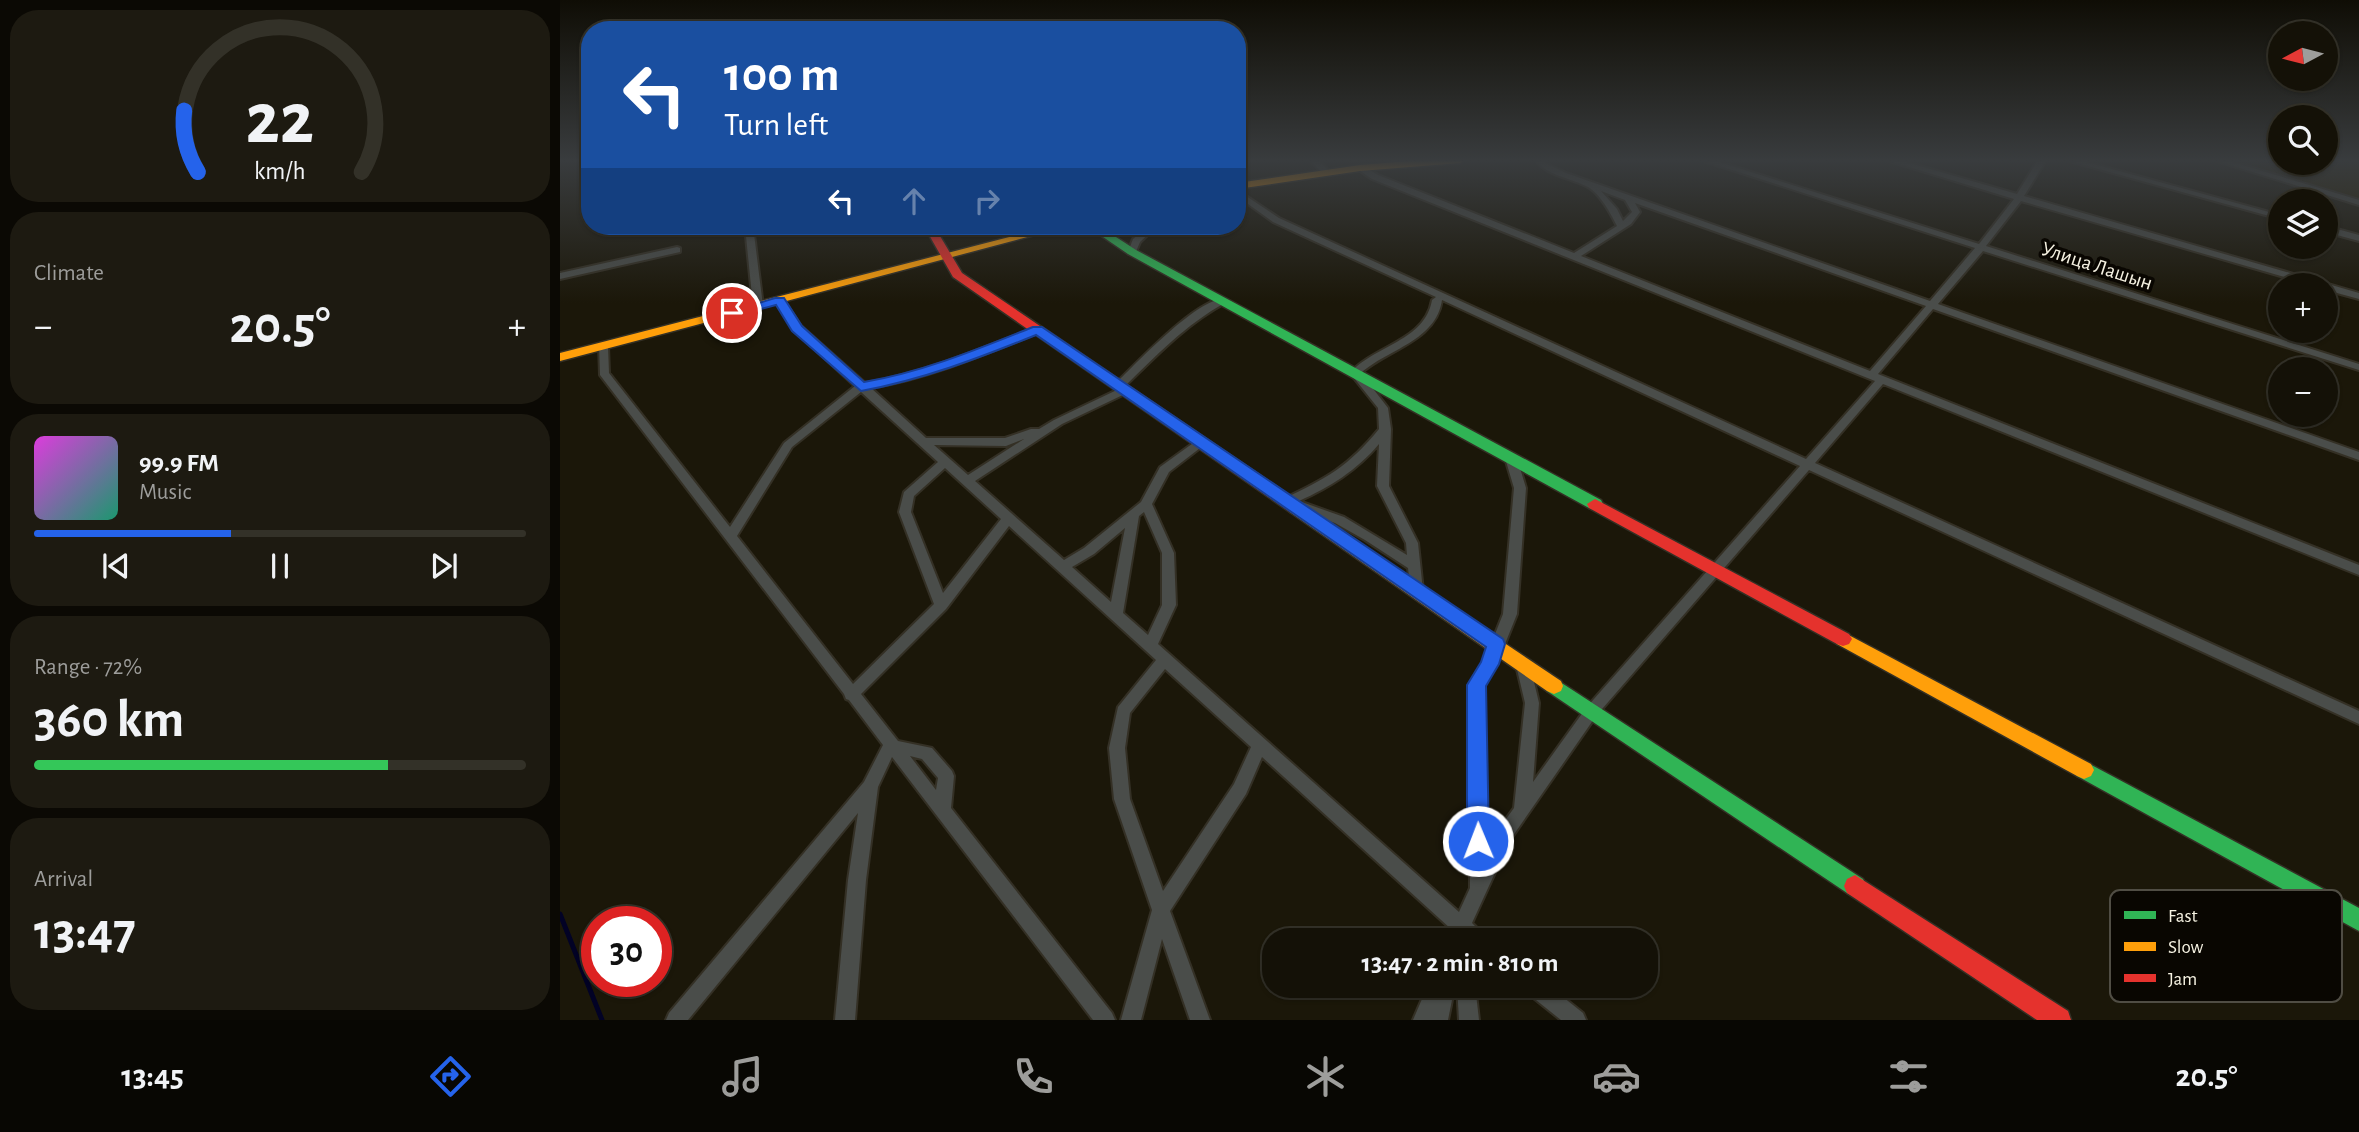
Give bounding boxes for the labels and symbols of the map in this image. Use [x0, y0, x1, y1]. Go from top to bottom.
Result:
north arrow [2268, 21, 2338, 91]
street label: Улица Лашын [2039, 238, 2155, 294]
pin [702, 283, 762, 343]
position arrow [1441, 804, 1515, 878]
legend [2110, 890, 2342, 1002]
speed limit sign: 30 [581, 906, 672, 997]
text: Fast [2168, 907, 2198, 926]
text: Slow [2168, 938, 2204, 957]
text: Jam [2168, 970, 2197, 989]

